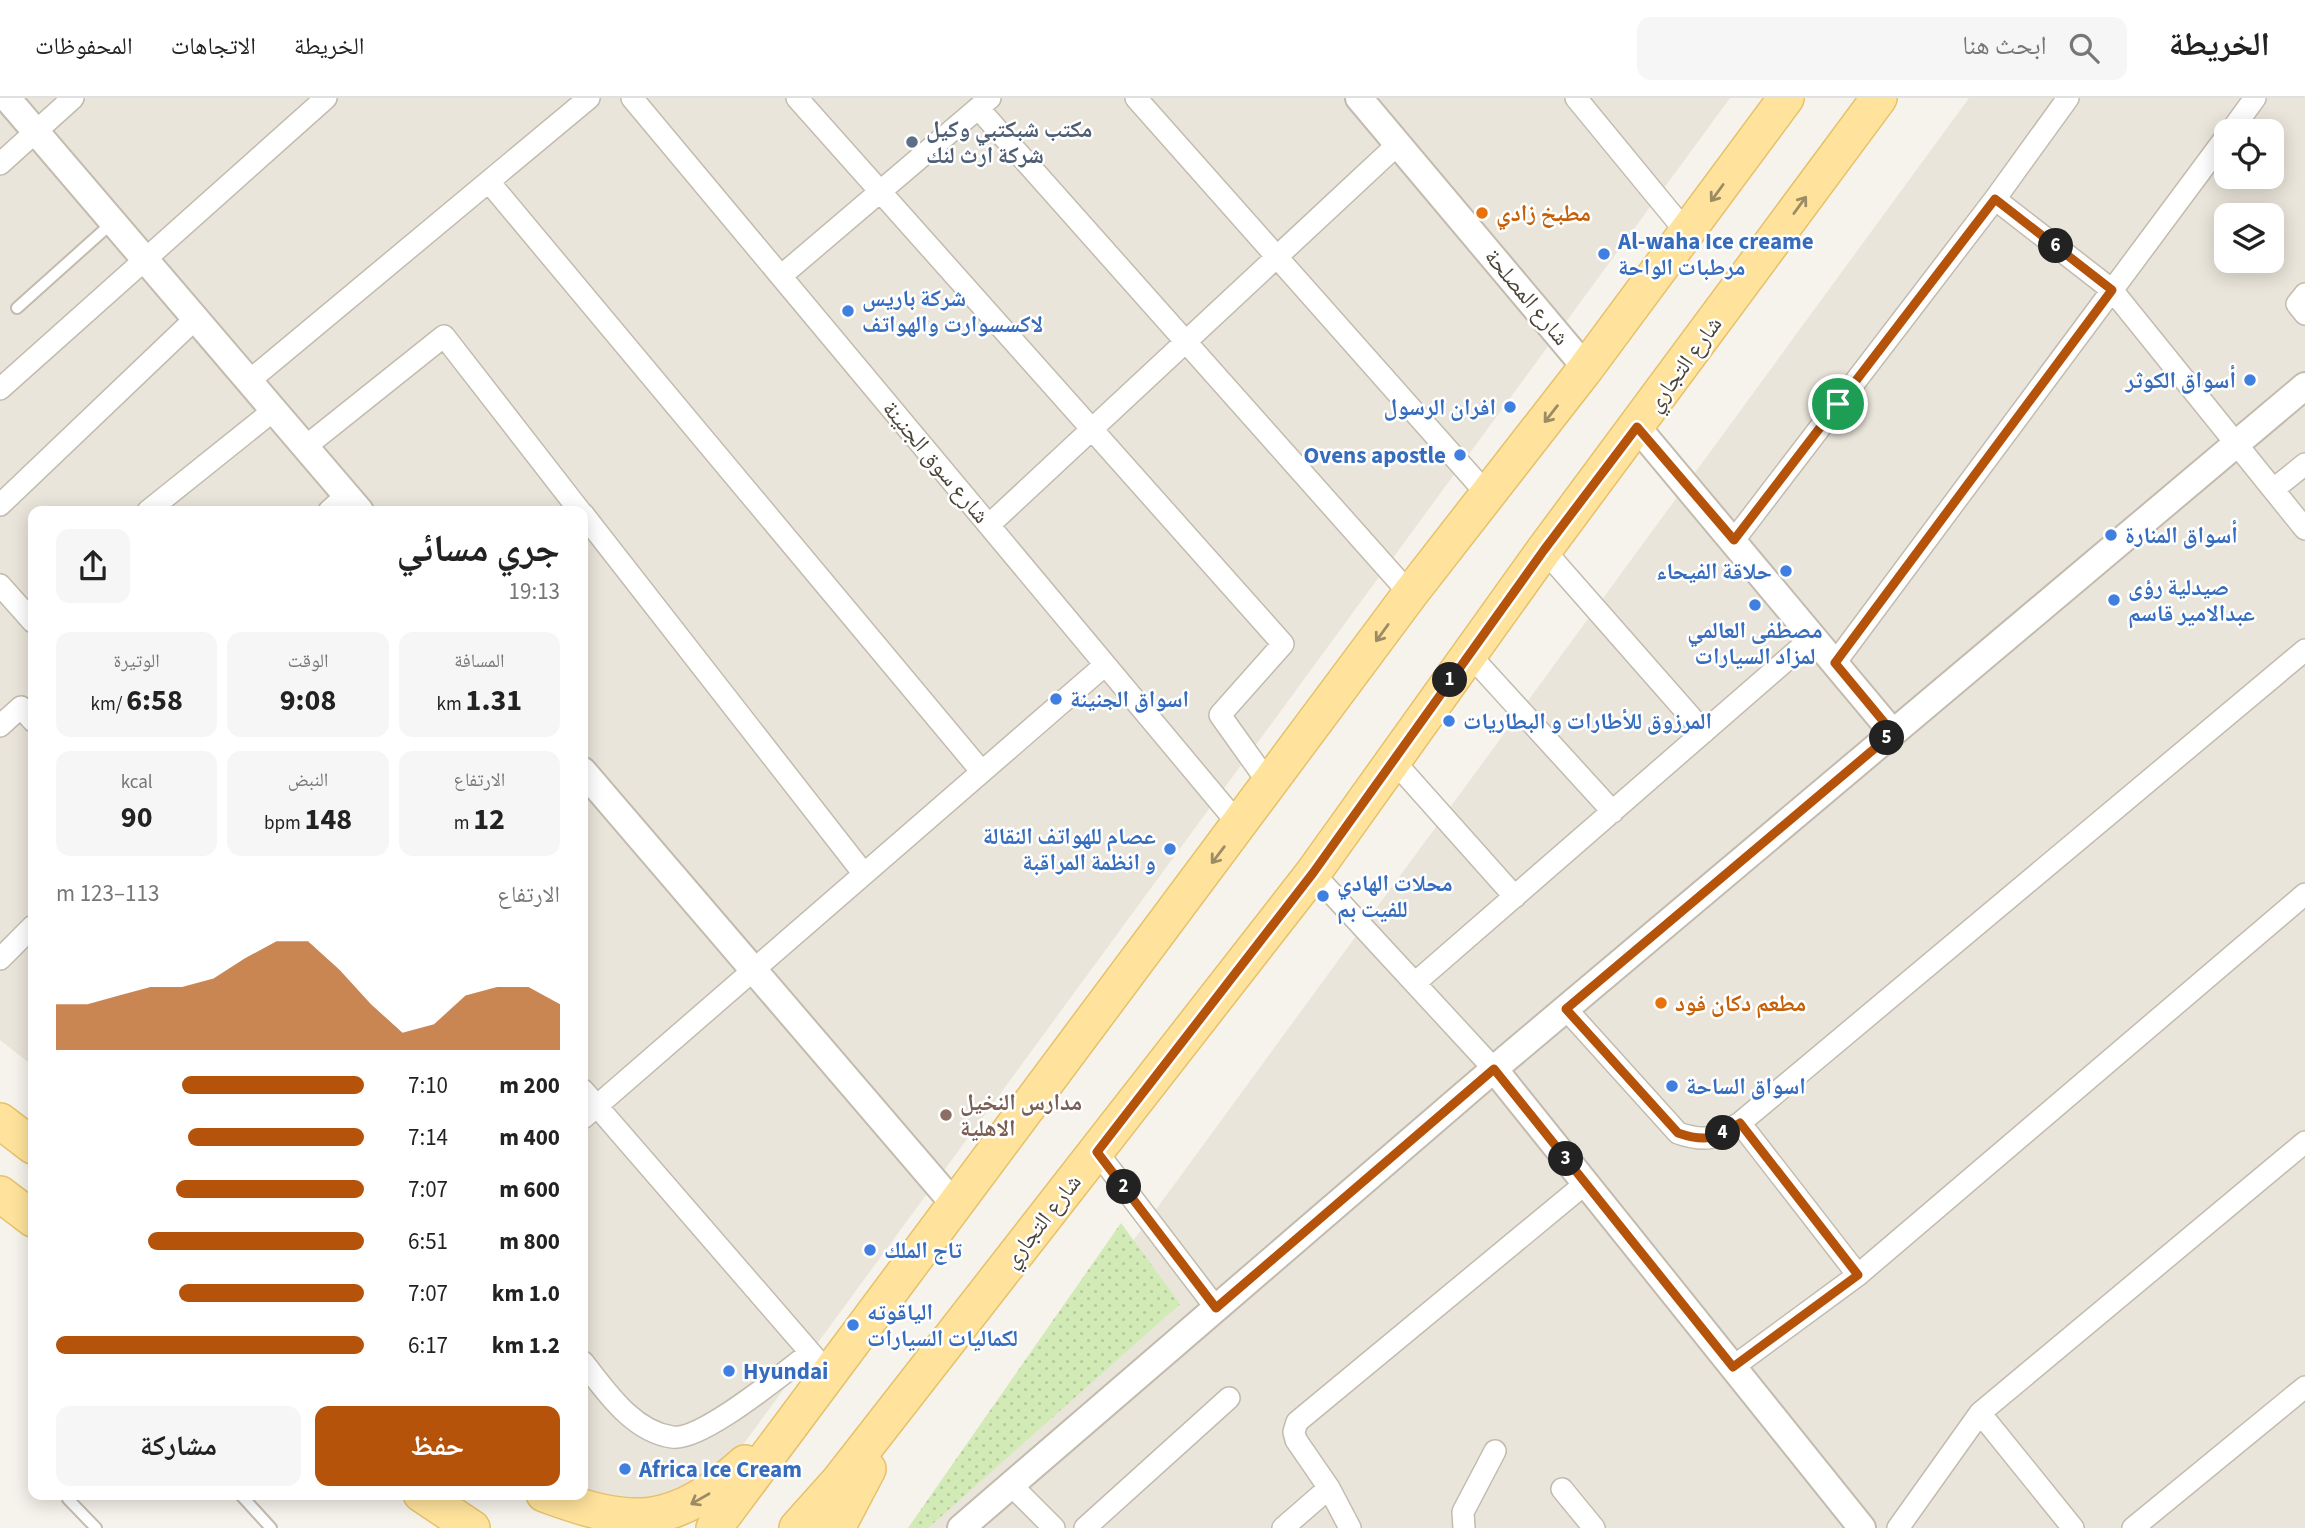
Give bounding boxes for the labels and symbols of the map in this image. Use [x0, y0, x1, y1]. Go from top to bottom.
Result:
place label: مكتب شبكتبي وكيل شركة ارث لنك [926, 113, 1092, 172]
marker: مكتب شبكتبي وكيل شركة ارث لنك [904, 134, 920, 150]
one-way arrow [1709, 183, 1724, 202]
one-way arrow [1793, 196, 1807, 215]
place label: مطبخ زادي [1496, 197, 1591, 231]
marker: مطبخ زادي [1474, 205, 1490, 221]
place label: Al-waha Ice creame مرطبات الواحة [1617, 225, 1814, 284]
pin: 6 [2038, 228, 2074, 264]
street label: شارع المصلحة [1477, 241, 1577, 353]
marker: Al-waha Ice creame مرطبات الواحة [1596, 246, 1612, 262]
place label: شركة باريس لاكسسوارت والهواتف [862, 282, 1043, 341]
marker: شركة باريس لاكسسوارت والهواتف [840, 303, 856, 319]
street label: شارع التجاري [1638, 309, 1732, 420]
place label: أسواق الكوثر [2125, 364, 2236, 397]
marker: أسواق الكوثر [2242, 372, 2258, 388]
pin [1808, 374, 1868, 434]
place label: افران الرسول [1384, 391, 1496, 424]
street label: شارع سوق الجنينة [875, 393, 997, 531]
marker: افران الرسول [1502, 399, 1518, 415]
one-way arrow [1543, 404, 1558, 422]
place label: Ovens apostle [1304, 439, 1446, 472]
marker: Ovens apostle [1452, 447, 1468, 463]
place label: أسواق المنارة [2125, 519, 2238, 552]
marker: أسواق المنارة [2103, 527, 2119, 543]
place label: حلاقة الفيحاء [1656, 555, 1772, 588]
marker: حلاقة الفيحاء [1778, 563, 1794, 579]
place label: صيدلية رؤى عبدالامير قاسم [2128, 571, 2255, 630]
marker: صيدلية رؤى عبدالامير قاسم [2106, 592, 2122, 608]
marker: مصطفى العالمي لمزاد السيارات [1747, 597, 1763, 613]
place label: مصطفى العالمي لمزاد السيارات [1687, 614, 1823, 673]
one-way arrow [1374, 623, 1389, 642]
pin: 1 [1432, 662, 1468, 698]
place label: اسواق الجنينة [1070, 683, 1189, 716]
marker: اسواق الجنينة [1048, 691, 1064, 707]
place label: المرزوق للأطارات و البطاريات [1463, 705, 1712, 738]
marker: المرزوق للأطارات و البطاريات [1441, 713, 1457, 729]
pin: 5 [1870, 720, 1904, 756]
place label: عصام للهواتف النقالة و انظمة المراقبة [983, 820, 1156, 879]
marker: عصام للهواتف النقالة و انظمة المراقبة [1162, 841, 1178, 857]
one-way arrow [1210, 846, 1225, 864]
place label: محلات الهادي للفيت بم [1337, 867, 1453, 926]
marker: محلات الهادي للفيت بم [1315, 888, 1331, 904]
place label: مطعم دكان فود [1675, 987, 1806, 1020]
marker: مطعم دكان فود [1653, 995, 1669, 1011]
place label: اسواق الساحة [1686, 1070, 1806, 1103]
marker: اسواق الساحة [1664, 1078, 1680, 1094]
place label: مدارس النخيل الاهلية [960, 1086, 1082, 1145]
marker: مدارس النخيل الاهلية [938, 1107, 954, 1123]
pin: 4 [1706, 1116, 1740, 1150]
pin: 3 [1548, 1142, 1584, 1176]
street label: شارع التجاري [995, 1167, 1091, 1276]
pin: 2 [1106, 1170, 1142, 1204]
place label: تاج الملك [884, 1234, 963, 1267]
marker: تاج الملك [862, 1242, 878, 1258]
place label: الياقوته لكماليات السيارات [867, 1296, 1018, 1355]
marker: الياقوته لكماليات السيارات [845, 1317, 861, 1333]
place label: Hyundai [743, 1355, 828, 1388]
marker: Hyundai [721, 1363, 737, 1379]
place label: Africa Ice Cream [638, 1453, 802, 1486]
marker: Africa Ice Cream [617, 1461, 633, 1477]
one-way arrow [690, 1493, 711, 1506]

